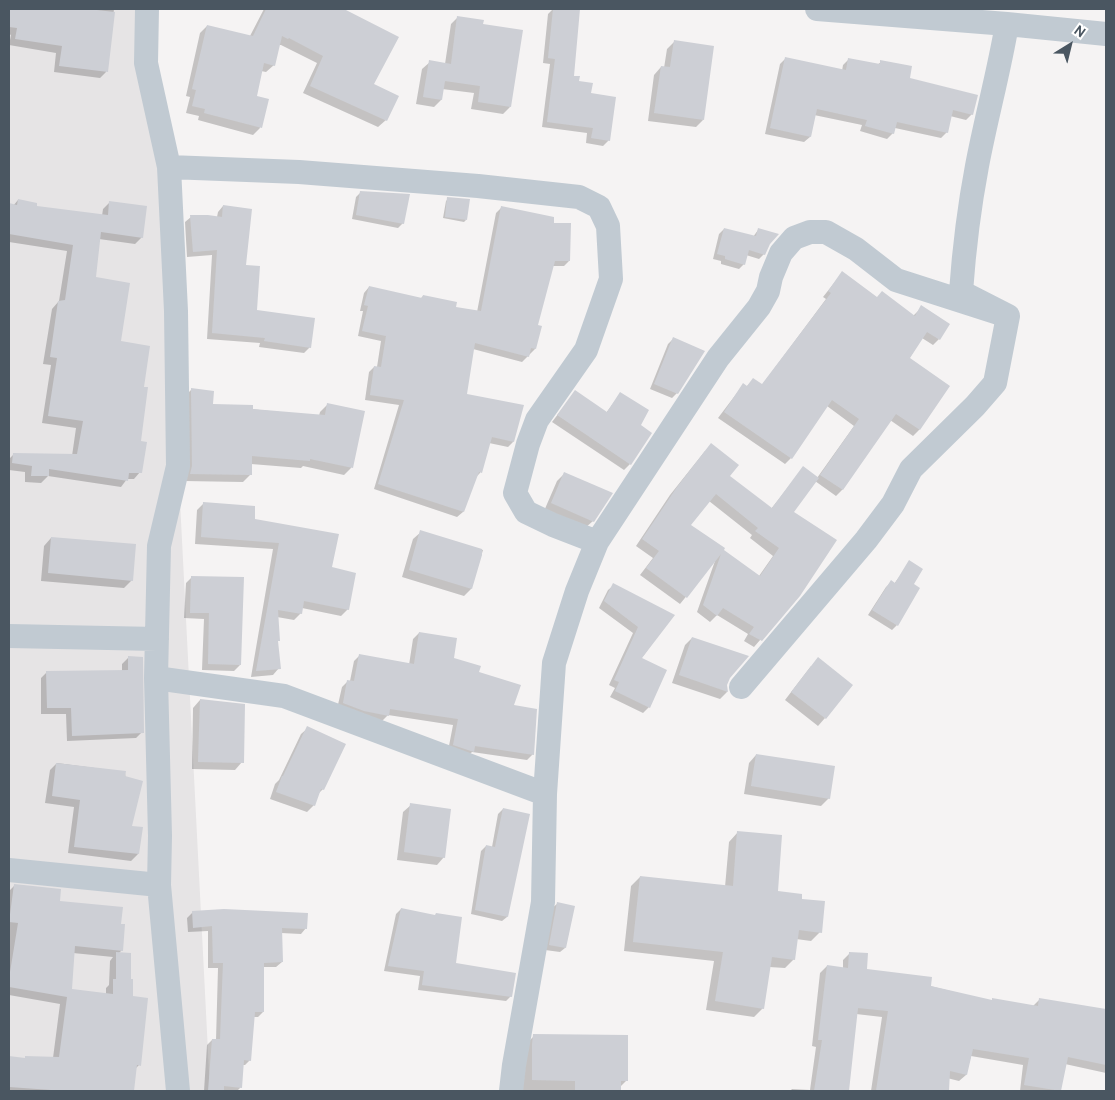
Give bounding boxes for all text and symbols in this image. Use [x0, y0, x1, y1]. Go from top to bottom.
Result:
north arrow [1045, 20, 1095, 70]
text: N [1070, 23, 1088, 42]

